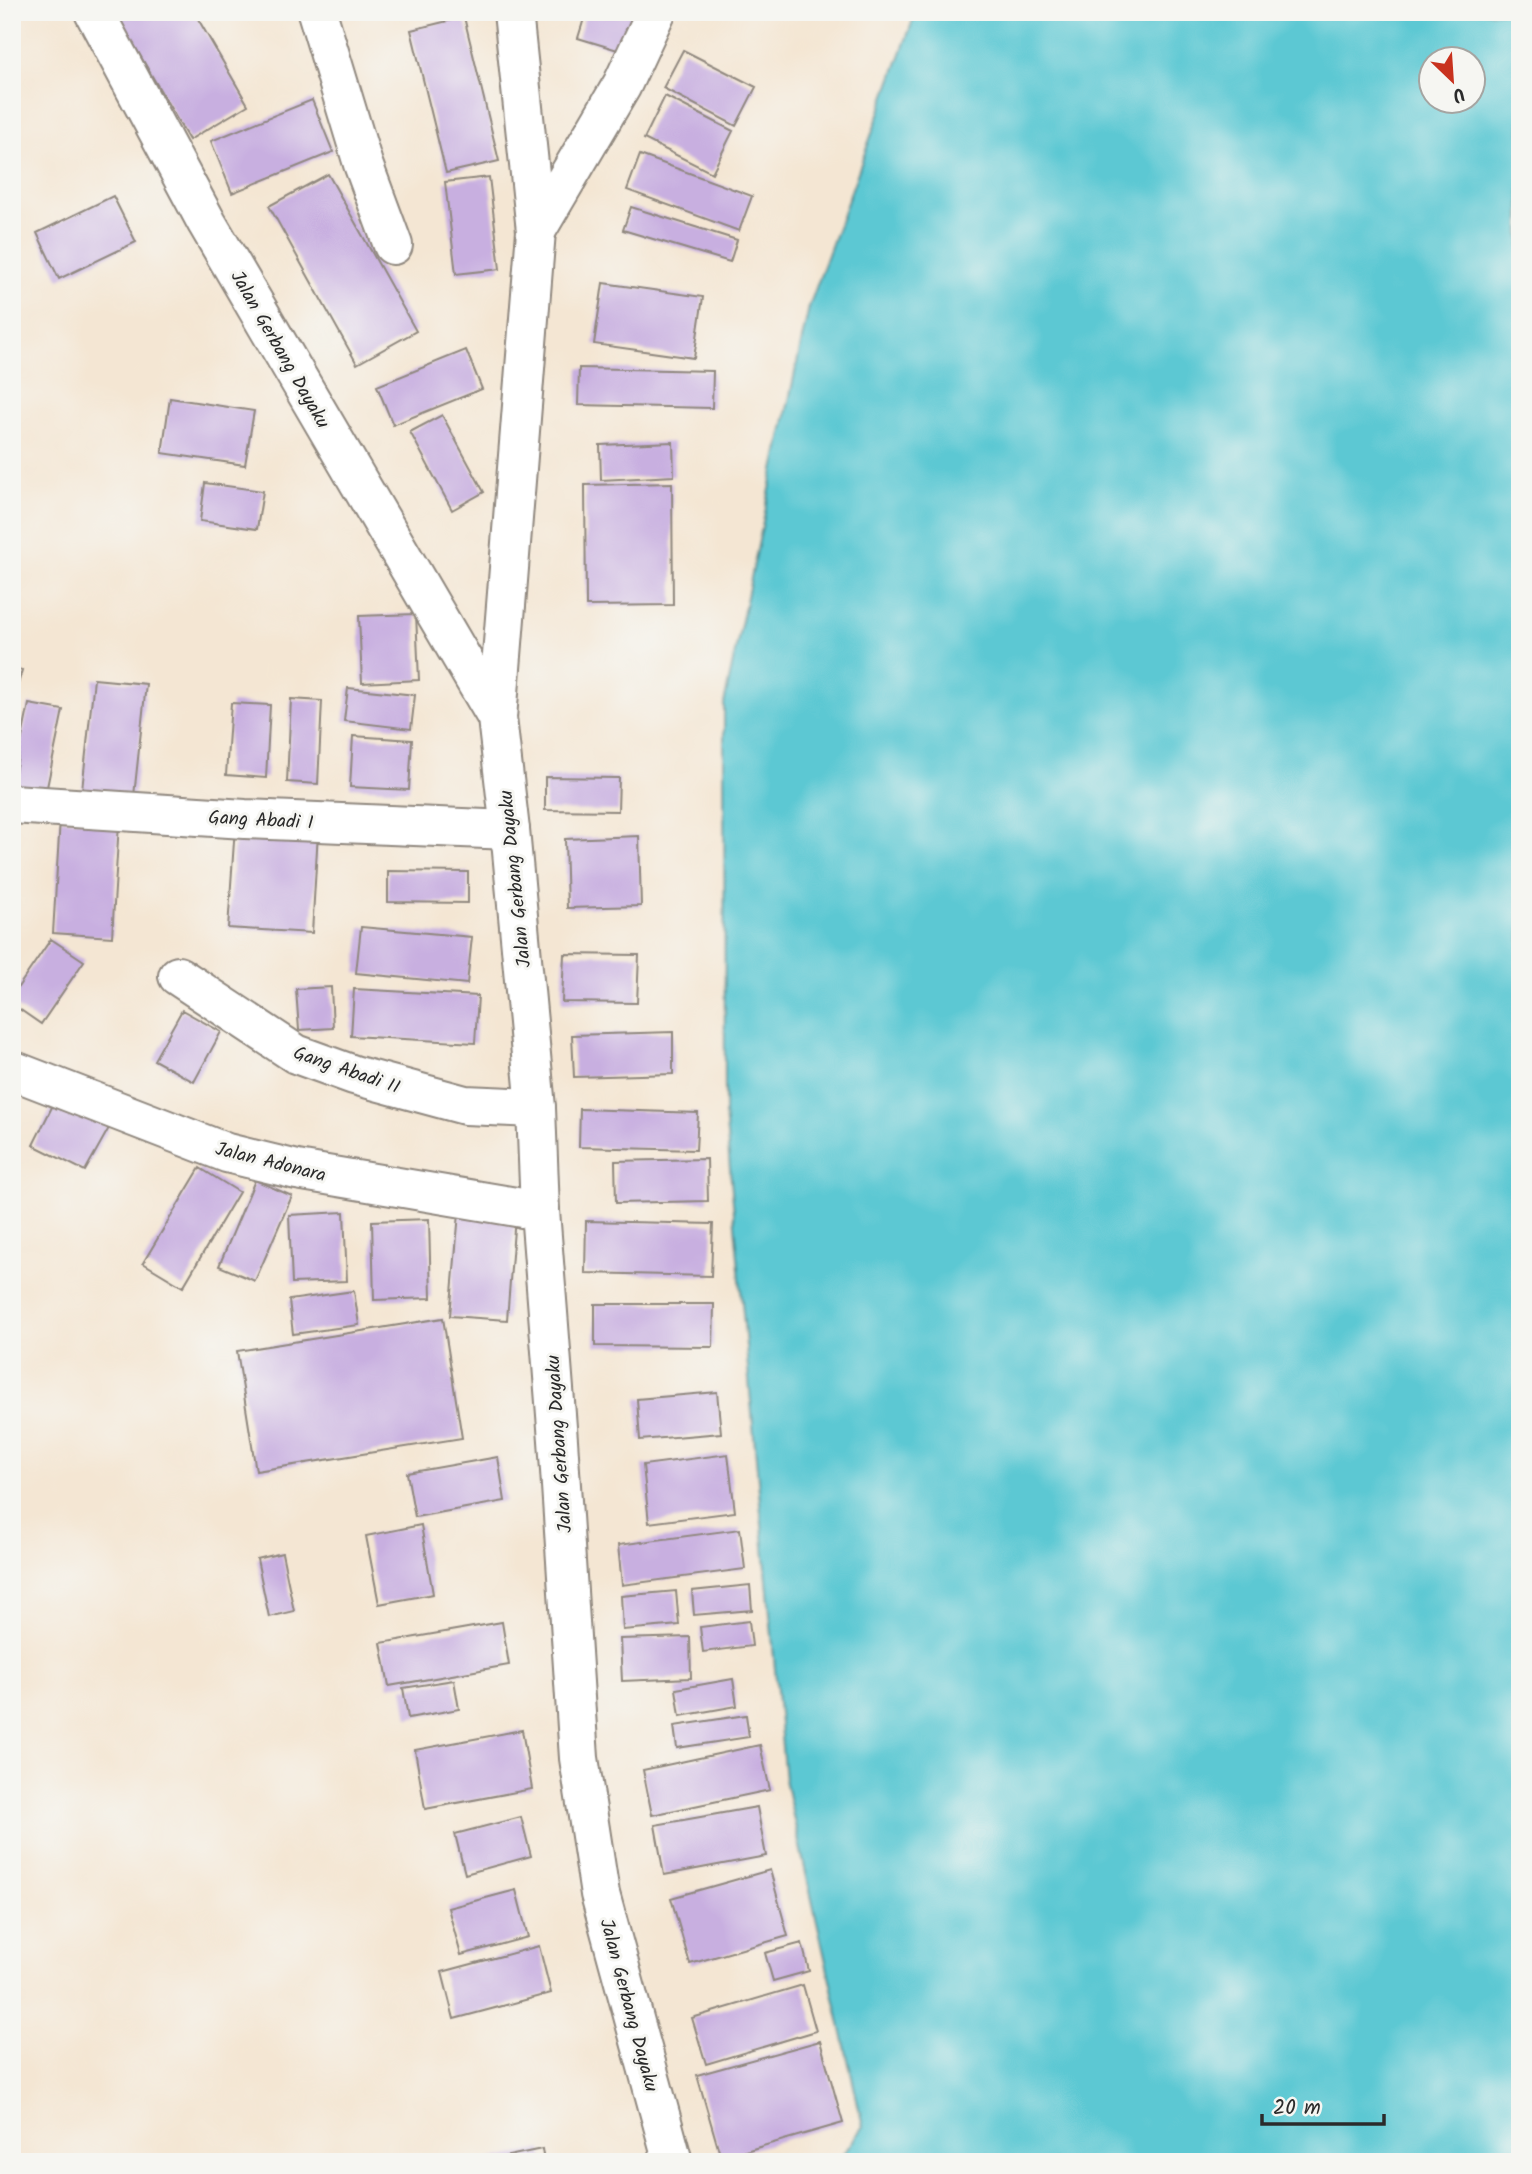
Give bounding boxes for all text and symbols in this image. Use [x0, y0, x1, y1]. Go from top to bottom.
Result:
north arrow [1416, 46, 1486, 116]
text: U [1446, 78, 1470, 110]
street label: Jalan Gerbang Dayaku [222, 265, 337, 435]
street label: Jalan Gerbang Dayaku [492, 789, 540, 969]
street label: Gang Abadi I [208, 803, 314, 839]
street label: Gang Abadi II [289, 1039, 404, 1103]
street label: Jalan Adonara [212, 1135, 329, 1191]
street label: Jalan Gerbang Dayaku [539, 1354, 581, 1534]
street label: Jalan Gerbang Dayaku [591, 1916, 666, 2095]
scale bar [1262, 2083, 1385, 2127]
text: 20 m [1273, 2092, 1321, 2125]

